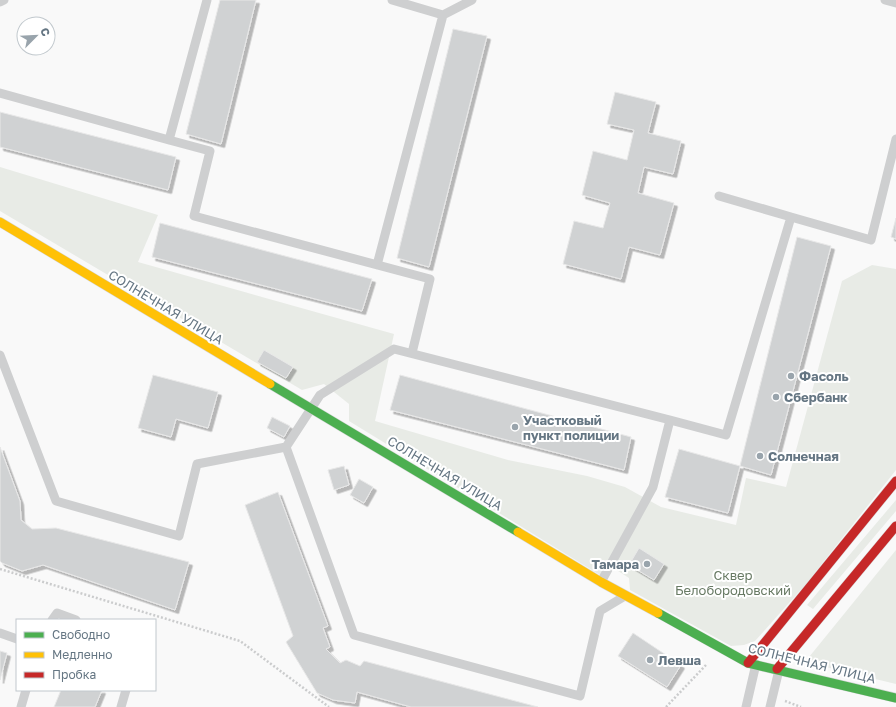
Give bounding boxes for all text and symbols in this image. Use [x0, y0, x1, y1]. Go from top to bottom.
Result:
north arrow [16, 16, 56, 56]
text: С [38, 26, 53, 38]
street label: СОЛНЕЧНАЯ УЛИЦА [106, 266, 227, 348]
place label: Фасоль [799, 368, 849, 384]
marker: Фасоль [786, 371, 796, 381]
place label: Сбербанк [784, 389, 848, 405]
marker: Сбербанк [771, 392, 781, 402]
place label: Участковый пункт полиции [523, 412, 619, 443]
marker: Участковый пункт полиции [510, 422, 520, 432]
street label: СОЛНЕЧНАЯ УЛИЦА [385, 432, 506, 514]
place label: Солнечная [768, 448, 839, 464]
marker: Солнечная [755, 451, 765, 461]
place label: Тамара [592, 556, 639, 572]
marker: Тамара [642, 559, 652, 569]
park label: Сквер Белобородовский [675, 567, 791, 598]
legend [16, 619, 156, 691]
text: Свободно [52, 627, 110, 642]
street label: СОЛНЕЧНАЯ УЛИЦА [746, 639, 878, 687]
text: Медленно [52, 647, 112, 662]
place label: Левша [658, 652, 702, 668]
marker: Левша [645, 655, 655, 665]
text: Пробка [52, 667, 96, 682]

